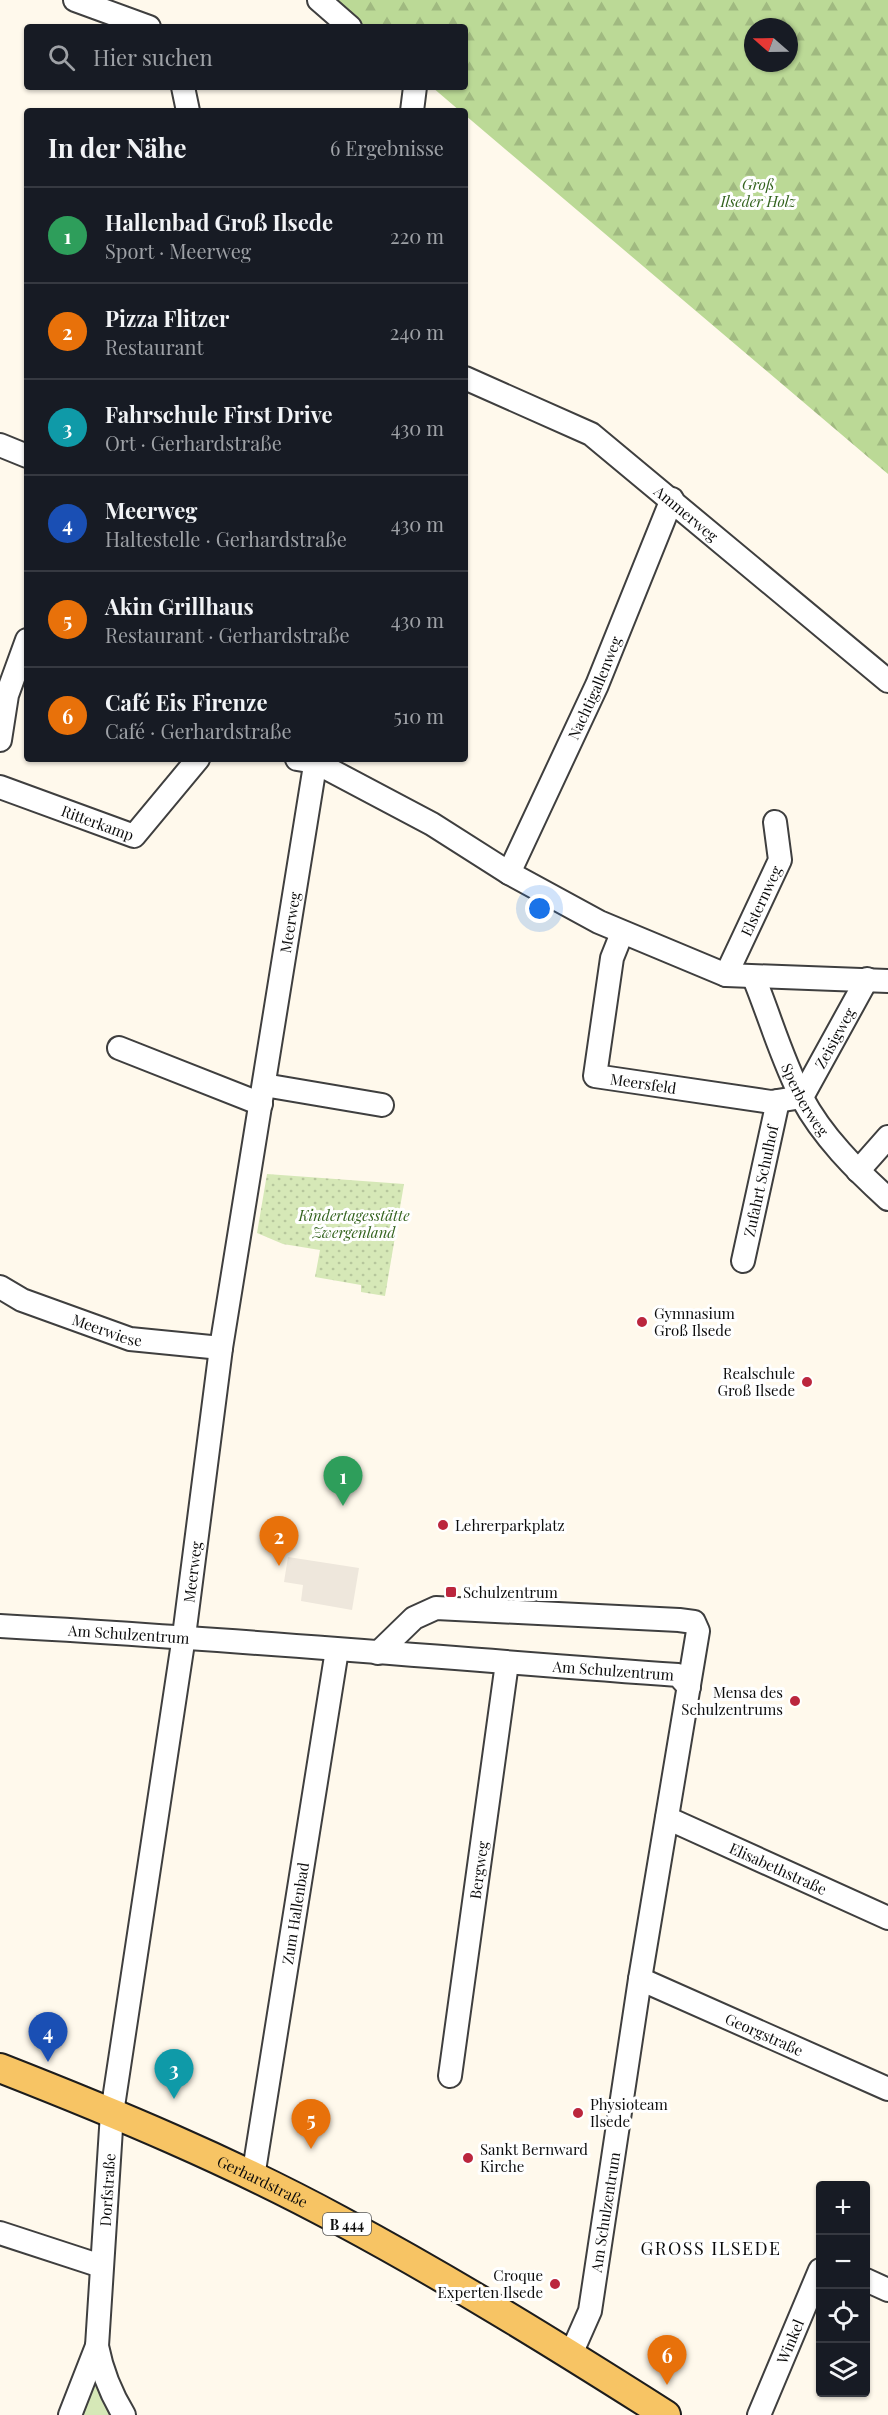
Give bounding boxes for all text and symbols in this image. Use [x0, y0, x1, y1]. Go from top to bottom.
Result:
north arrow [744, 18, 798, 72]
search box [24, 24, 468, 90]
icon: search [45, 41, 78, 74]
text: Hier suchen [93, 42, 213, 72]
text: In der Nähe [48, 130, 187, 165]
text: 6 Ergebnisse [330, 134, 444, 161]
park label: Groß Ilseder Holz [719, 174, 797, 211]
text: Hallenbad Groß Ilsede [105, 207, 333, 237]
text: 1 [64, 222, 71, 249]
text: 220 m [390, 222, 444, 249]
text: Sport · Meerweg [105, 237, 251, 264]
text: Pizza Flitzer [105, 303, 229, 333]
text: 2 [62, 318, 73, 345]
text: 240 m [390, 318, 444, 345]
text: Restaurant [105, 333, 204, 360]
text: Fahrschule First Drive [105, 399, 333, 429]
text: 3 [63, 414, 72, 441]
text: 430 m [391, 414, 444, 441]
text: Ort · Gerhardstraße [105, 429, 282, 456]
street label: Ammerweg [650, 480, 723, 546]
text: Meerweg [105, 495, 198, 525]
text: 4 [62, 510, 73, 537]
text: 430 m [391, 510, 444, 537]
text: Haltestelle · Gerhardstraße [105, 525, 347, 552]
text: Akin Grillhaus [105, 591, 254, 621]
text: 5 [63, 606, 72, 633]
text: 430 m [391, 606, 444, 633]
text: Restaurant · Gerhardstraße [105, 621, 350, 648]
street label: Nachtigallenweg [563, 633, 626, 743]
text: Café Eis Firenze [105, 687, 268, 717]
text: 6 [62, 702, 73, 729]
text: 510 m [394, 702, 444, 729]
text: Café · Gerhardstraße [105, 717, 292, 744]
street label: Ritterkamp [59, 800, 137, 845]
street label: Elsternweg [736, 862, 786, 939]
street label: Meerweg [275, 890, 304, 954]
your location [525, 894, 554, 923]
street label: Zeisigweg [810, 1004, 859, 1072]
street label: Sperberweg [777, 1060, 833, 1140]
street label: Meersfeld [609, 1068, 678, 1098]
street label: Zufahrt Schulhof [739, 1122, 783, 1239]
park label: Kindertagesstätte Zwergenland [297, 1205, 410, 1242]
place label: Gymnasium Groß Ilsede [654, 1303, 736, 1340]
street label: Meerwiese [70, 1309, 143, 1350]
marker: Gymnasium Groß Ilsede [635, 1315, 649, 1329]
place label: Realschule Groß Ilsede [717, 1363, 795, 1400]
marker: Realschule Groß Ilsede [800, 1375, 814, 1389]
pin: 1 [324, 1456, 362, 1506]
place label: Lehrerparkplatz [455, 1515, 565, 1535]
pin: 2 [260, 1516, 298, 1566]
marker: Lehrerparkplatz [436, 1518, 450, 1532]
street label: Meerweg [178, 1540, 206, 1604]
place label: Schulzentrum [463, 1582, 559, 1602]
marker: Schulzentrum [444, 1585, 458, 1599]
street label: Am Schulzentrum [66, 1620, 191, 1648]
street label: Am Schulzentrum [551, 1656, 675, 1685]
place label: Mensa des Schulzentrums [681, 1682, 783, 1719]
marker: Mensa des Schulzentrums [788, 1694, 802, 1708]
street label: Elisabethstraße [726, 1838, 830, 1899]
street label: Bergweg [465, 1840, 492, 1900]
street label: Zum Hallenbad [277, 1861, 313, 1966]
street label: Georgstraße [722, 2008, 807, 2060]
pin: 4 [28, 2012, 68, 2062]
pin: 3 [154, 2050, 194, 2099]
place label: Physioteam Ilsede [590, 2094, 668, 2131]
pin: 5 [292, 2100, 330, 2149]
marker: Physioteam Ilsede [571, 2106, 585, 2120]
place label: Sankt Bernward Kirche [480, 2139, 588, 2176]
street label: Am Schulzentrum [585, 2150, 624, 2275]
street label: Gerhardstraße [214, 2151, 311, 2212]
marker: Sankt Bernward Kirche [461, 2151, 475, 2165]
street label: Dorfstraße [95, 2153, 119, 2227]
map controls [816, 2181, 870, 2397]
button: + [816, 2181, 870, 2235]
road number: B 444 [323, 2213, 371, 2235]
button: − [816, 2235, 870, 2289]
district label: GROSS ILSEDE [641, 2236, 781, 2260]
place label: Croque Experten Ilsede [438, 2265, 543, 2302]
marker: Croque Experten Ilsede [548, 2277, 562, 2291]
button: locate [816, 2289, 870, 2343]
street label: Winkel [771, 2316, 808, 2367]
pin: 6 [648, 2336, 686, 2385]
button: layers [816, 2343, 870, 2397]

